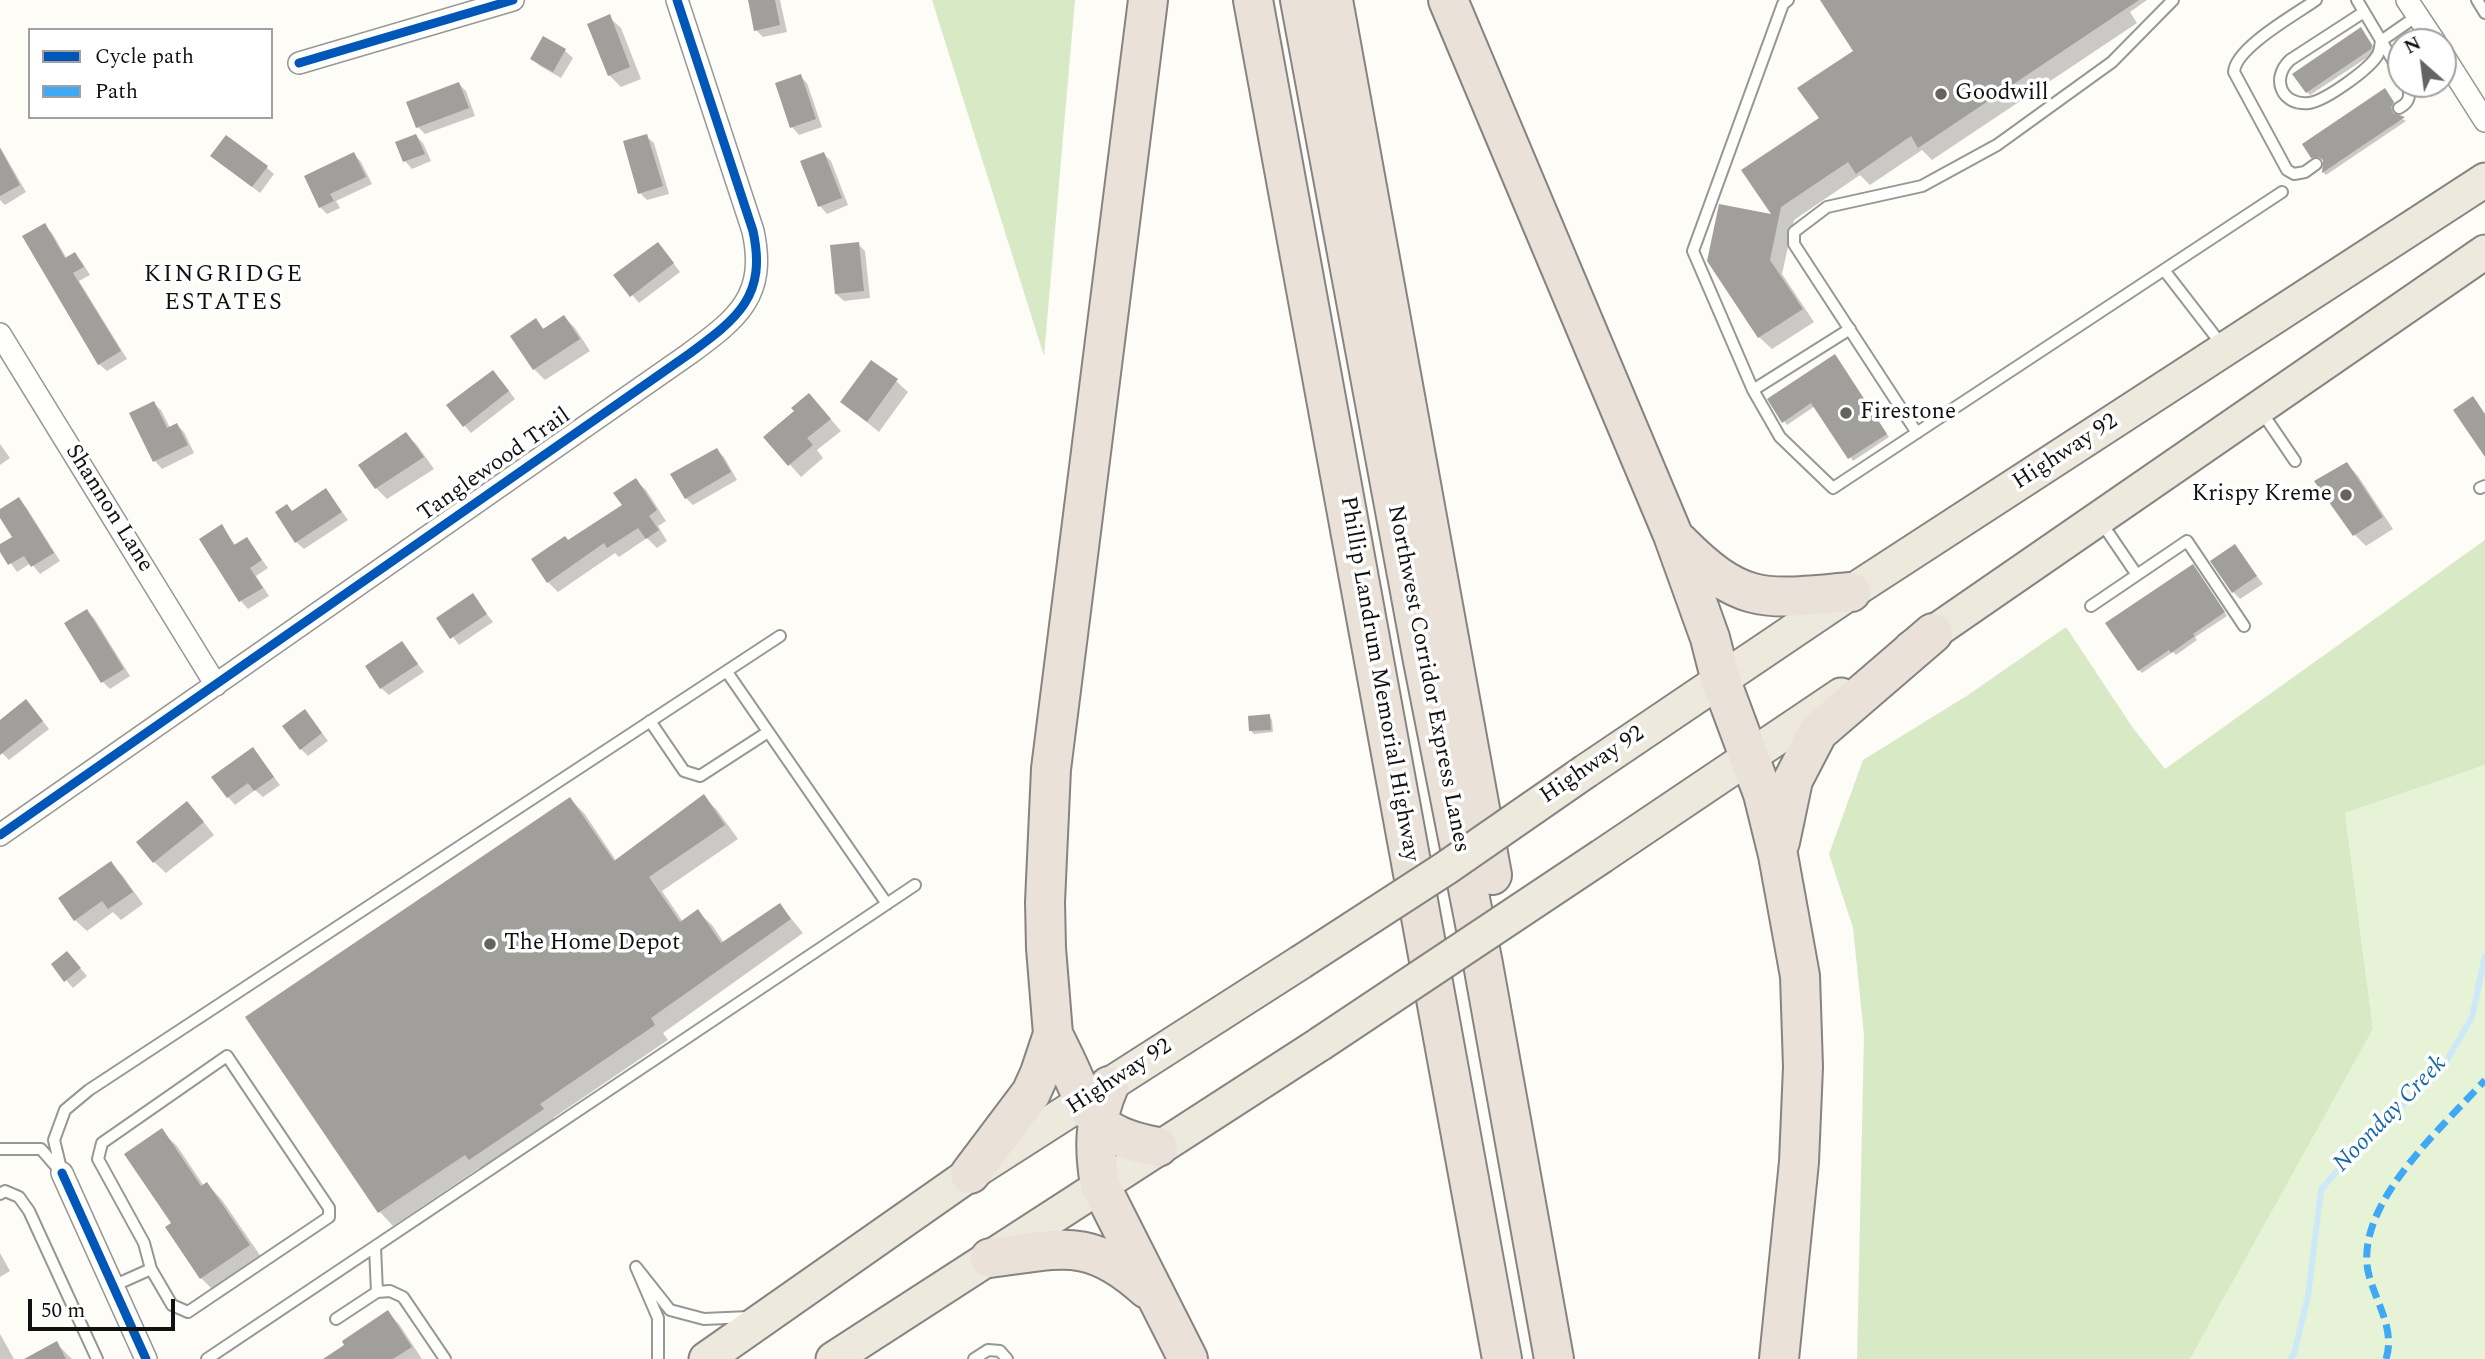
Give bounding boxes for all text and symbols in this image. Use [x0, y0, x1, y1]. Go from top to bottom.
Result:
legend [28, 28, 273, 119]
north arrow [2387, 28, 2457, 98]
text: N [2399, 29, 2426, 62]
text: Cycle path [95, 41, 194, 73]
text: Path [95, 76, 138, 108]
place label: Goodwill [1955, 80, 2049, 108]
marker: Goodwill [1933, 86, 1949, 102]
district label: KINGRIDGE ESTATES [145, 262, 303, 318]
place label: Firestone [1860, 399, 1956, 427]
street label: Tanglewood Trail [413, 403, 577, 529]
marker: Firestone [1838, 405, 1854, 421]
street label: Highway 92 [2008, 409, 2124, 497]
street label: Shannon Lane [58, 440, 158, 578]
place label: Krispy Kreme [2192, 481, 2332, 509]
marker: Krispy Kreme [2338, 487, 2354, 503]
street label: Phillip Landrum Memorial Highway [1332, 494, 1424, 864]
street label: Northwest Corridor Express Lanes [1380, 503, 1474, 855]
street label: Highway 92 [1536, 721, 1650, 811]
place label: The Home Depot [504, 930, 680, 958]
marker: The Home Depot [482, 936, 498, 952]
street label: Highway 92 [1062, 1034, 1178, 1122]
water label: Noonday Creek [2328, 1051, 2454, 1179]
scale bar [32, 1286, 178, 1330]
text: 50 m [41, 1295, 85, 1327]

